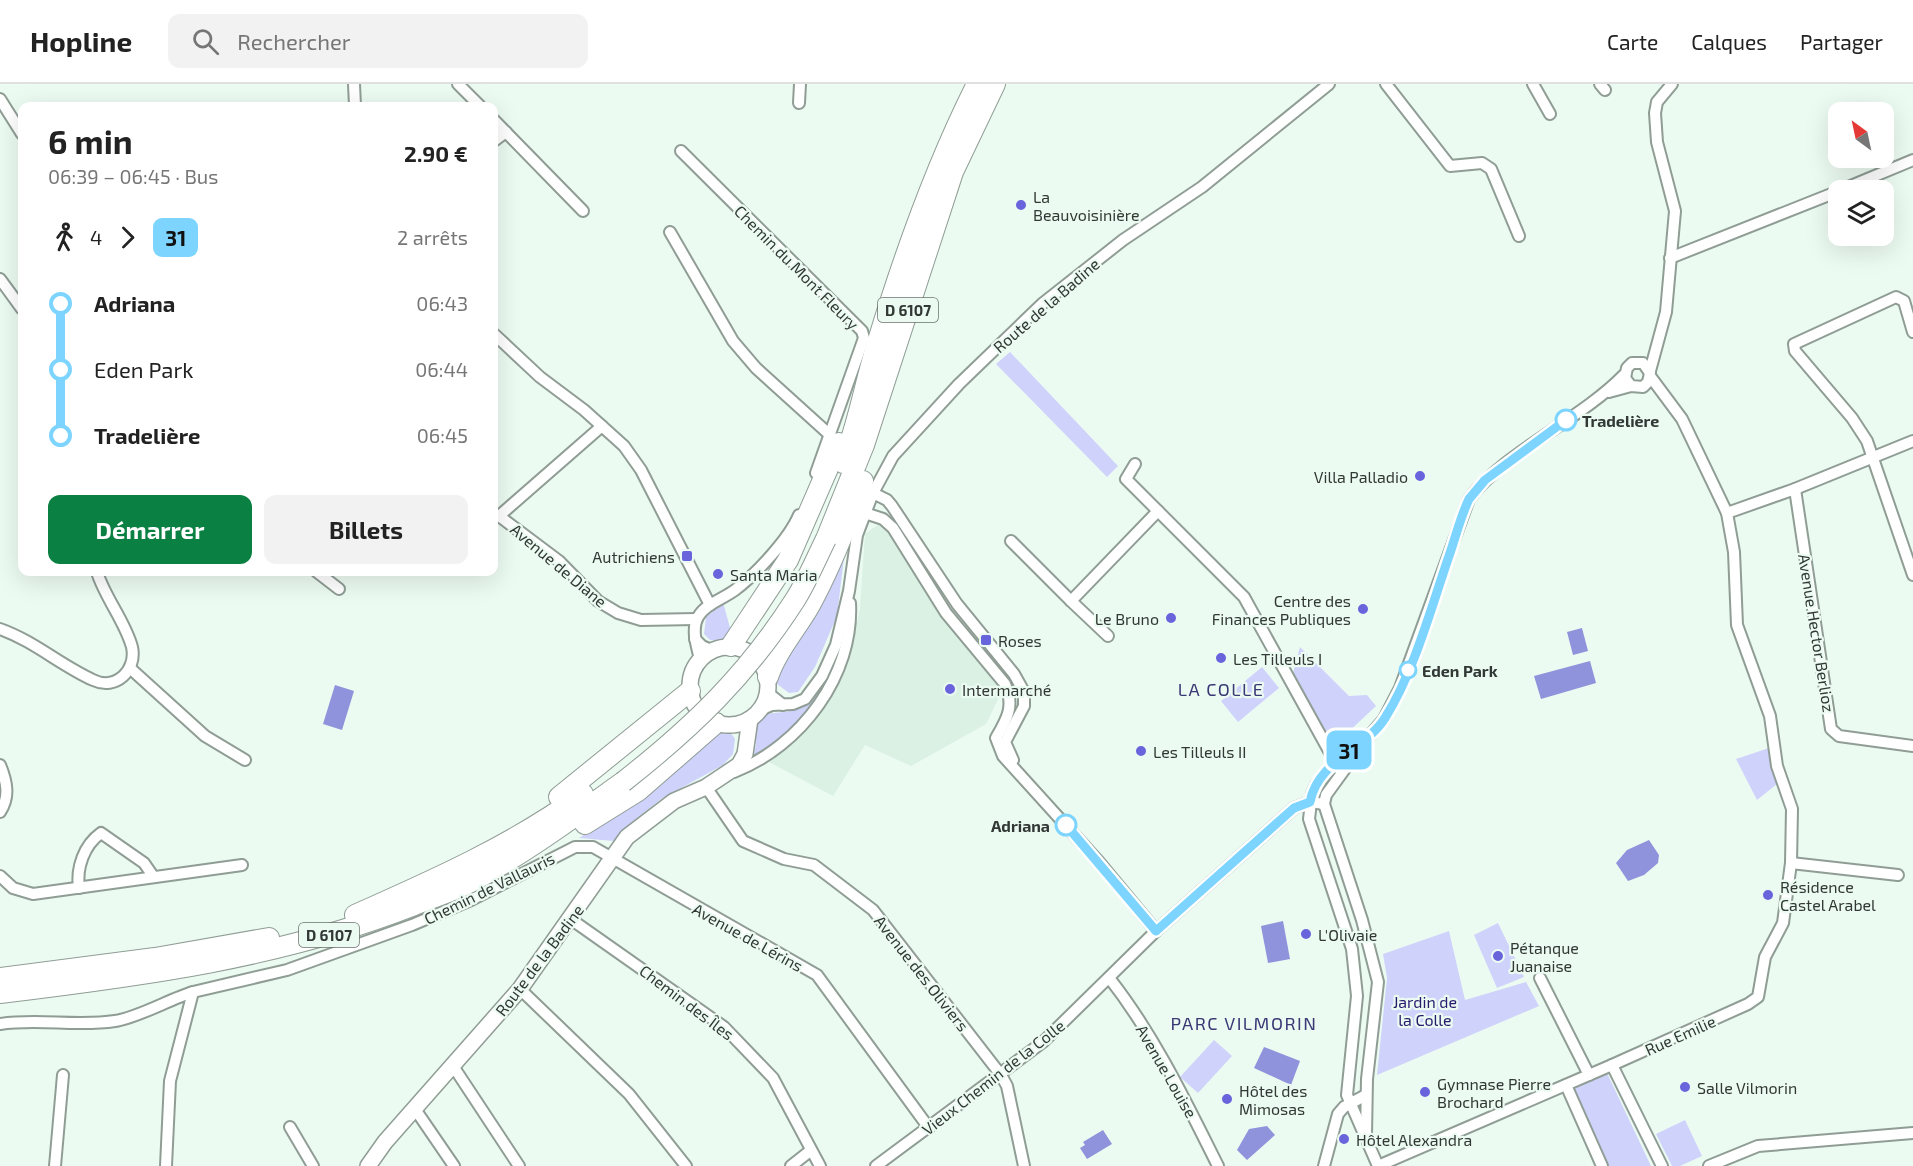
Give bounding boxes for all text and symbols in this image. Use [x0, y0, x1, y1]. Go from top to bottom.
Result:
search box [168, 14, 588, 68]
text: Hopline [30, 24, 132, 58]
icon: search [189, 25, 222, 58]
text: Rechercher [237, 28, 351, 54]
text: Carte [1607, 29, 1658, 54]
text: Calques [1691, 29, 1767, 54]
text: Partager [1800, 29, 1883, 54]
north arrow [1828, 102, 1894, 168]
map controls [1828, 102, 1894, 246]
text: 6 min [48, 121, 133, 161]
text: 2.90 € [404, 140, 468, 166]
text: 06:39 – 06:45 · Bus [48, 164, 218, 188]
button: layers [1828, 180, 1894, 246]
place label: La Beauvoisinière [1033, 187, 1140, 224]
marker: La Beauvoisinière [1014, 198, 1028, 212]
street label: Chemin du Mont Fleury [731, 201, 863, 333]
icon: walk [48, 221, 81, 254]
icon: forward [111, 221, 144, 254]
text: 4 [90, 225, 102, 249]
text: 31 [165, 225, 186, 250]
text: 2 arrêts [397, 225, 468, 249]
street label: Route de la Badine [989, 254, 1103, 356]
text: Adriana [94, 290, 175, 316]
text: 06:43 [416, 291, 468, 315]
road number: D 6107 [878, 298, 938, 322]
text: Eden Park [94, 356, 193, 382]
text: 06:44 [415, 357, 468, 381]
marker: Tradelière [1555, 409, 1577, 431]
place label: Tradelière [1582, 411, 1659, 430]
text: Tradelière [94, 422, 200, 448]
text: 06:45 [417, 423, 468, 447]
place label: Villa Palladio [1314, 467, 1408, 486]
marker: Villa Palladio [1413, 469, 1427, 483]
button: Démarrer [48, 495, 252, 564]
button: Billets [264, 495, 468, 564]
street label: Avenue de Diane [507, 519, 611, 611]
place label: Autrichiens [592, 547, 675, 566]
marker: Autrichiens [680, 549, 694, 563]
street label: Avenue Hector Berlioz [1795, 552, 1839, 714]
place label: Santa Maria [730, 565, 818, 584]
marker: Santa Maria [711, 567, 725, 581]
place label: Centre des Finances Publiques [1212, 591, 1351, 628]
marker: Centre des Finances Publiques [1356, 602, 1370, 616]
place label: Le Bruno [1095, 609, 1159, 628]
marker: Le Bruno [1164, 611, 1178, 625]
place label: Roses [998, 631, 1042, 650]
marker: Roses [979, 633, 993, 647]
place label: Les Tilleuls I [1233, 649, 1322, 668]
marker: Les Tilleuls I [1214, 651, 1228, 665]
marker: Eden Park [1399, 661, 1417, 679]
place label: Eden Park [1422, 661, 1498, 680]
district label: LA COLLE [1178, 678, 1264, 700]
place label: Intermarché [962, 680, 1051, 699]
marker: Intermarché [943, 682, 957, 696]
line badge: 31 [1322, 730, 1376, 770]
text: 31 [1339, 738, 1359, 763]
place label: Les Tilleuls II [1153, 742, 1246, 761]
marker: Les Tilleuls II [1134, 744, 1148, 758]
marker: Adriana [1055, 814, 1077, 836]
place label: Adriana [991, 816, 1050, 835]
street label: Chemin de Vallauris [421, 848, 557, 928]
place label: Résidence Castel Arabel [1780, 877, 1876, 914]
marker: Résidence Castel Arabel [1761, 888, 1775, 902]
street label: Avenue de Lérins [690, 899, 806, 975]
street label: Route de la Badine [491, 901, 587, 1019]
street label: Avenue des Oliviers [871, 911, 973, 1035]
road number: D 6107 [299, 923, 359, 947]
place label: L'Olivaie [1318, 925, 1377, 944]
marker: L'Olivaie [1299, 927, 1313, 941]
place label: Pétanque Juanaise [1510, 938, 1579, 975]
marker: Pétanque Juanaise [1491, 949, 1505, 963]
street label: Chemin des Îles [636, 960, 738, 1044]
park label: Jardin de la Colle [1393, 992, 1457, 1029]
street label: Rue Emilie [1642, 1011, 1718, 1059]
district label: PARC VILMORIN [1171, 1012, 1317, 1034]
street label: Vieux Chemin de la Colle [918, 1015, 1068, 1139]
street label: Avenue Louise [1133, 1021, 1201, 1121]
place label: Gymnase Pierre Brochard [1437, 1074, 1551, 1111]
place label: Salle Vilmorin [1697, 1078, 1797, 1097]
marker: Salle Vilmorin [1678, 1080, 1692, 1094]
place label: Hôtel des Mimosas [1239, 1081, 1307, 1118]
marker: Gymnase Pierre Brochard [1418, 1085, 1432, 1099]
marker: Hôtel des Mimosas [1220, 1092, 1234, 1106]
place label: Hôtel Alexandra [1356, 1130, 1472, 1149]
marker: Hôtel Alexandra [1337, 1132, 1351, 1146]

